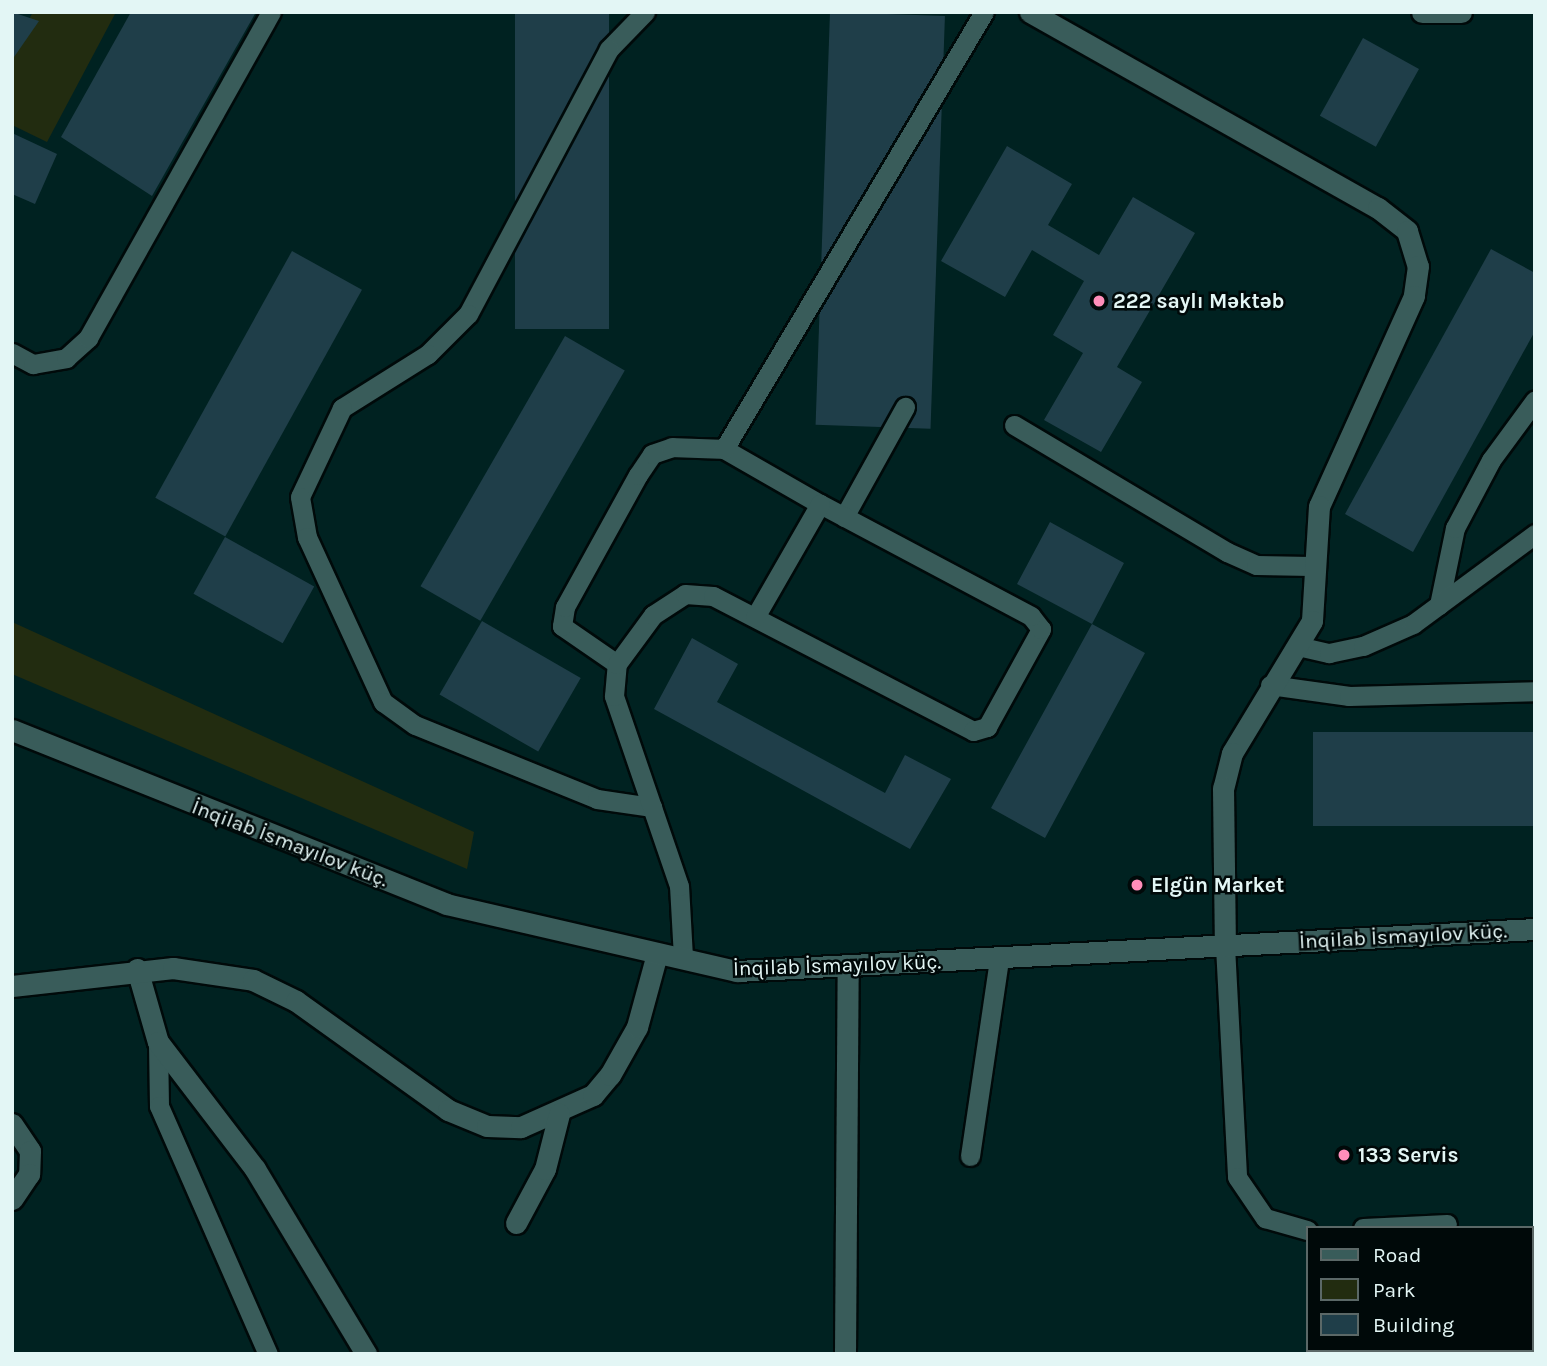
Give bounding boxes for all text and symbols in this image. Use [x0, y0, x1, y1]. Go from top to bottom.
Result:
place label: 222 saylı Məktəb [1113, 288, 1284, 314]
marker: 222 saylı Məktəb [1091, 293, 1107, 309]
street label: İnqilab İsmayılov küç. [188, 794, 392, 892]
place label: Elgün Market [1151, 872, 1284, 898]
marker: Elgün Market [1129, 877, 1145, 893]
street label: İnqilab İsmayılov küç. [1298, 918, 1508, 954]
street label: İnqilab İsmayılov küç. [733, 949, 941, 981]
place label: 133 Servis [1358, 1142, 1459, 1168]
marker: 133 Servis [1336, 1147, 1352, 1163]
legend [1306, 1226, 1533, 1352]
text: Road [1373, 1243, 1421, 1267]
text: Park [1373, 1278, 1416, 1302]
text: Building [1373, 1313, 1454, 1337]

